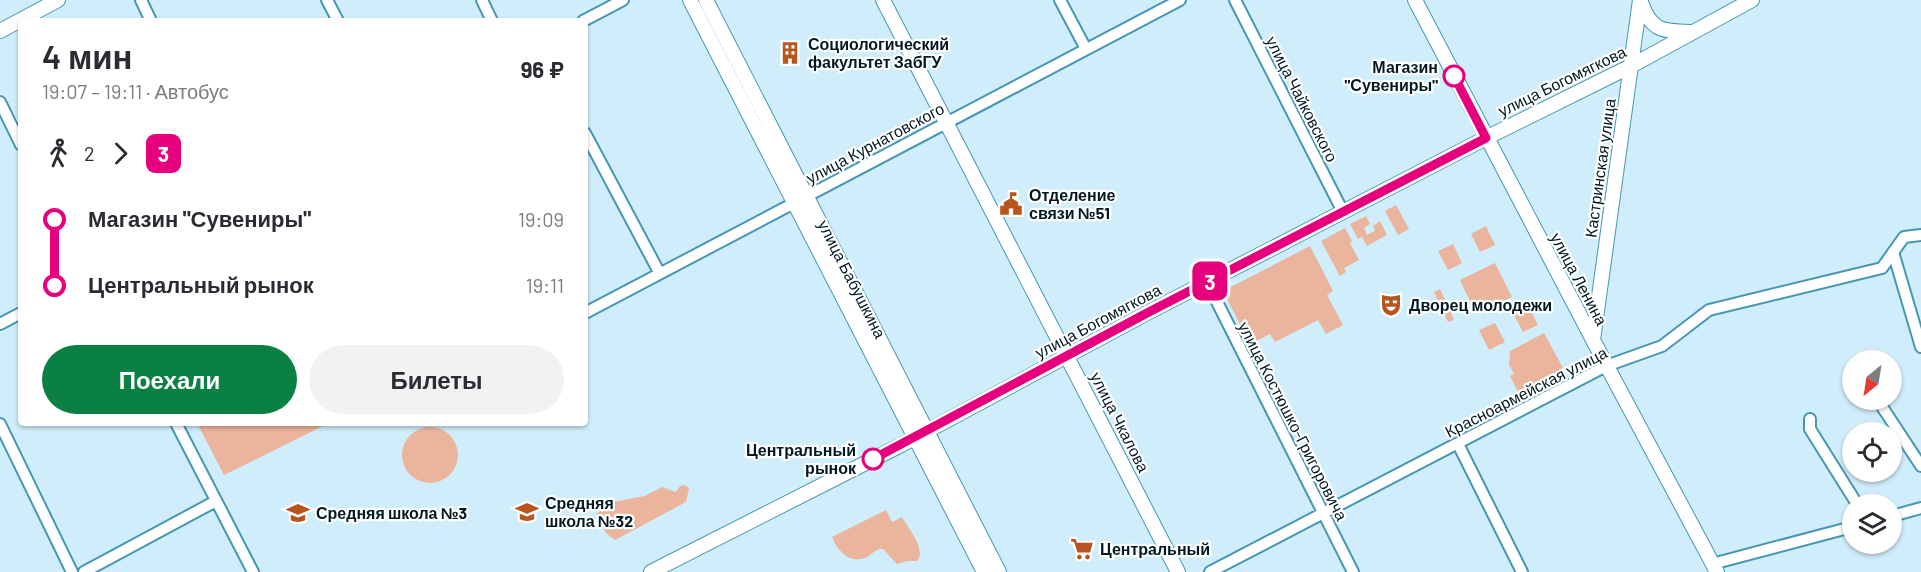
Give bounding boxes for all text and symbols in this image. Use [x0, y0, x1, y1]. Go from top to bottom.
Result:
street label: улица Чайковского [1263, 33, 1342, 165]
place label: Социологический факультет ЗабГУ [808, 34, 949, 71]
text: 4 мин [42, 36, 133, 76]
building icon: Социологический факультет ЗабГУ [777, 40, 803, 66]
street label: улица Богомягкова [1495, 41, 1629, 120]
text: 96 ₽ [521, 56, 564, 82]
place label: Магазин "Сувениры" [1345, 57, 1438, 94]
marker: Магазин "Сувениры" [1443, 65, 1465, 87]
text: 19:07 – 19:11 · Автобус [42, 79, 229, 103]
street label: Кастринская улица [1580, 97, 1619, 239]
street label: улица Курнатовского [803, 98, 947, 187]
icon: walk [42, 137, 75, 170]
icon: forward [104, 137, 137, 170]
text: 2 [84, 141, 95, 165]
text: 3 [158, 141, 169, 166]
place label: Отделение связи №51 [1029, 185, 1115, 222]
public building icon: Отделение связи №51 [998, 191, 1024, 217]
text: Магазин "Сувениры" [88, 205, 311, 231]
text: 19:09 [518, 207, 564, 231]
street label: улица Бабушкина [814, 217, 890, 341]
street label: улица Ленина [1547, 229, 1612, 328]
line badge: 3 [1190, 262, 1230, 300]
text: 3 [1204, 269, 1216, 294]
text: Центральный рынок [88, 271, 314, 297]
text: 19:11 [526, 273, 564, 297]
street label: улица Богомягкова [1032, 279, 1164, 362]
theatre icon: Дворец молодежи [1378, 292, 1404, 318]
place label: Дворец молодежи [1409, 295, 1552, 314]
street label: улица Костюшко-Григоровича [1235, 318, 1352, 523]
street label: Красноармейская улица [1441, 342, 1610, 441]
button: Поехали [42, 345, 297, 414]
button: Билеты [309, 345, 564, 414]
north arrow [1842, 350, 1902, 410]
map controls [1842, 350, 1902, 554]
street label: улица Чкалова [1087, 369, 1154, 475]
button: locate [1842, 422, 1902, 482]
place label: Центральный рынок [746, 440, 857, 477]
marker: Центральный рынок [862, 448, 884, 470]
place label: Средняя школа №32 [545, 493, 633, 530]
button: layers [1842, 494, 1902, 554]
school or university icon: Средняя школа №32 [514, 499, 540, 525]
school or university icon: Средняя школа №3 [285, 500, 311, 526]
place label: Средняя школа №3 [316, 503, 467, 522]
supermarket icon: Центральный [1069, 536, 1095, 562]
place label: Центральный [1100, 539, 1210, 558]

